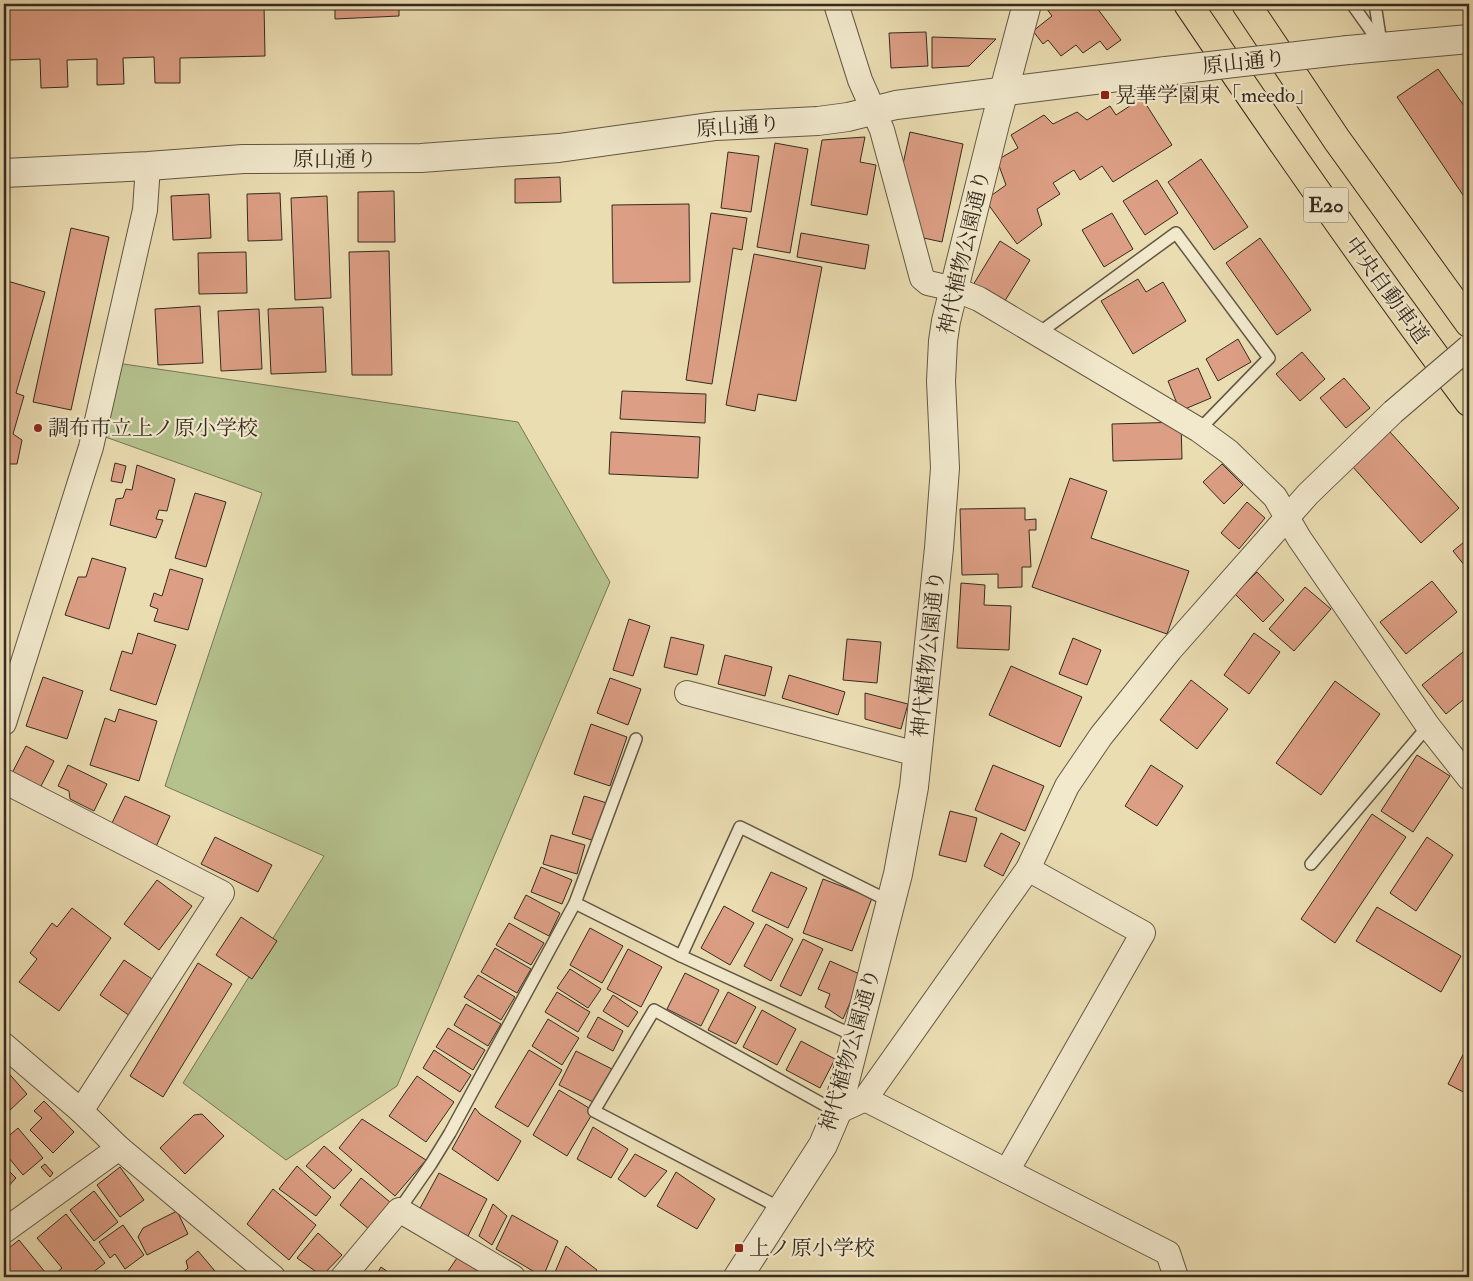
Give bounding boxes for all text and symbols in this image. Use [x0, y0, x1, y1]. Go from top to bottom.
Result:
street label: 原山通り [1201, 45, 1287, 80]
place label: 晃華学園東「meedo」 [1115, 82, 1316, 109]
marker: 晃華学園東「meedo」 [1099, 89, 1111, 101]
street label: 原山通り [695, 110, 781, 143]
street label: 原山通り [293, 146, 377, 173]
street label: 神代植物公園通り [932, 167, 997, 337]
road number: E20 [1304, 188, 1348, 222]
street label: 中央自動車道 [1339, 231, 1435, 349]
place label: 調布市立上ノ原小学校 [48, 415, 258, 442]
marker: 調布市立上ノ原小学校 [32, 422, 44, 434]
street label: 神代植物公園通り [906, 569, 951, 739]
street label: 神代植物公園通り [814, 966, 887, 1135]
place label: 上ノ原小学校 [749, 1235, 875, 1262]
marker: 上ノ原小学校 [733, 1242, 745, 1254]

